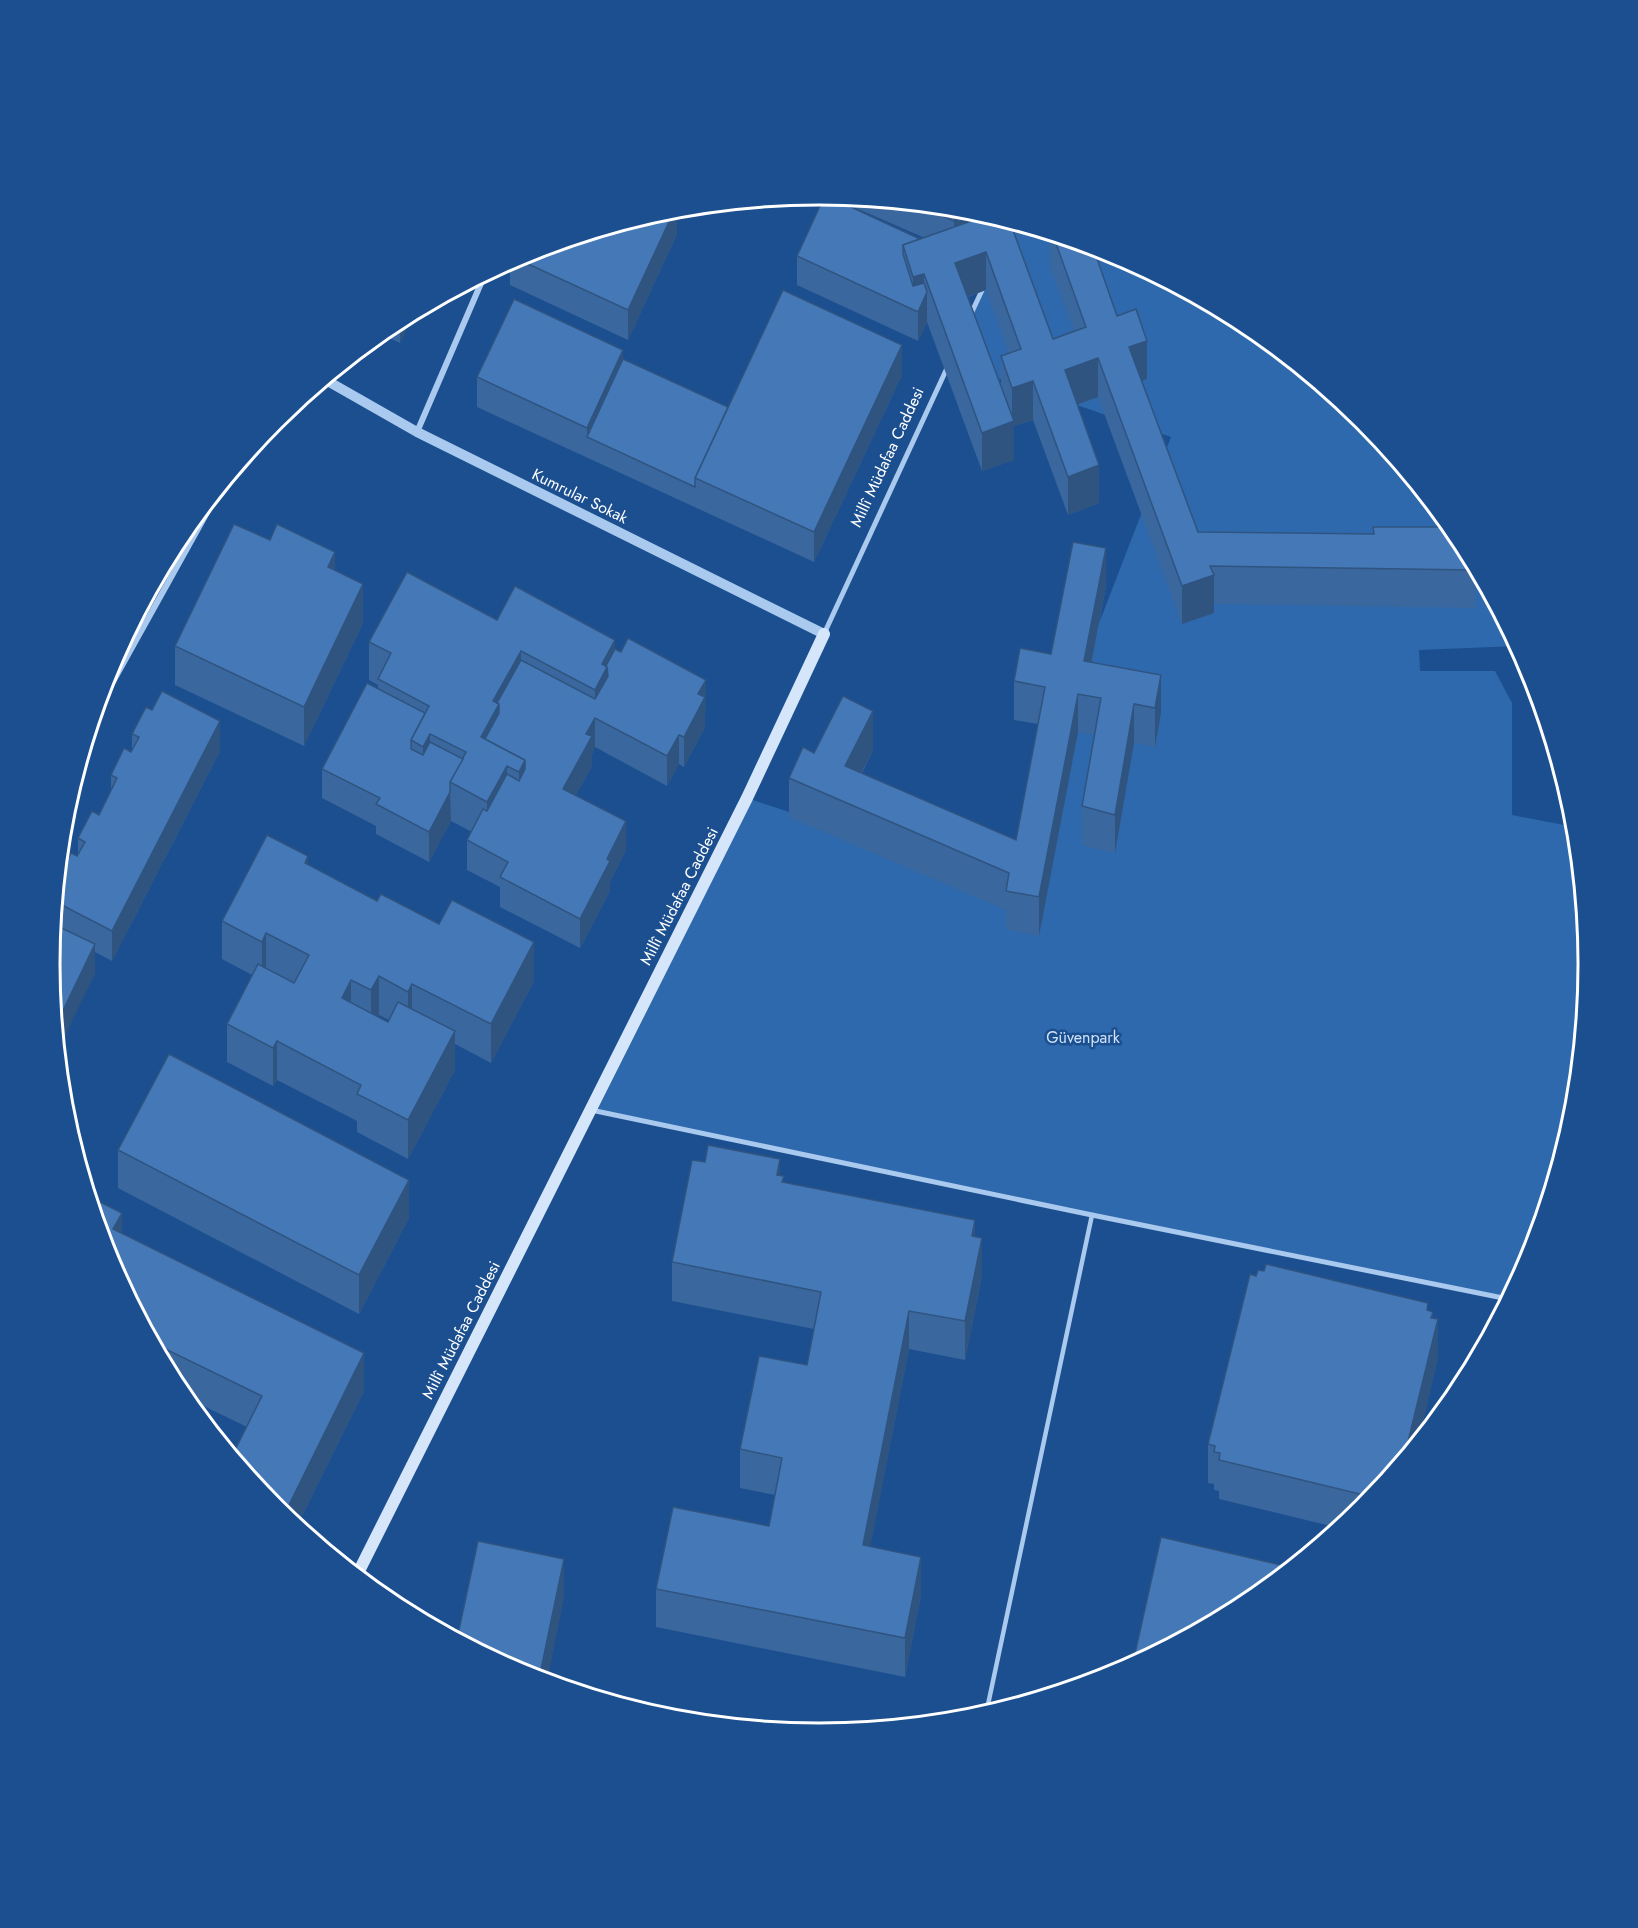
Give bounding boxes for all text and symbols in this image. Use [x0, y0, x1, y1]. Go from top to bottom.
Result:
street label: Millî Müdafaa Caddesi [844, 383, 930, 531]
street label: Kumrular Sokak [528, 463, 633, 530]
street label: Millî Müdafaa Caddesi [634, 823, 724, 969]
park label: Güvenpark [1046, 1026, 1121, 1049]
street label: Millî Müdafaa Caddesi [416, 1257, 506, 1403]

